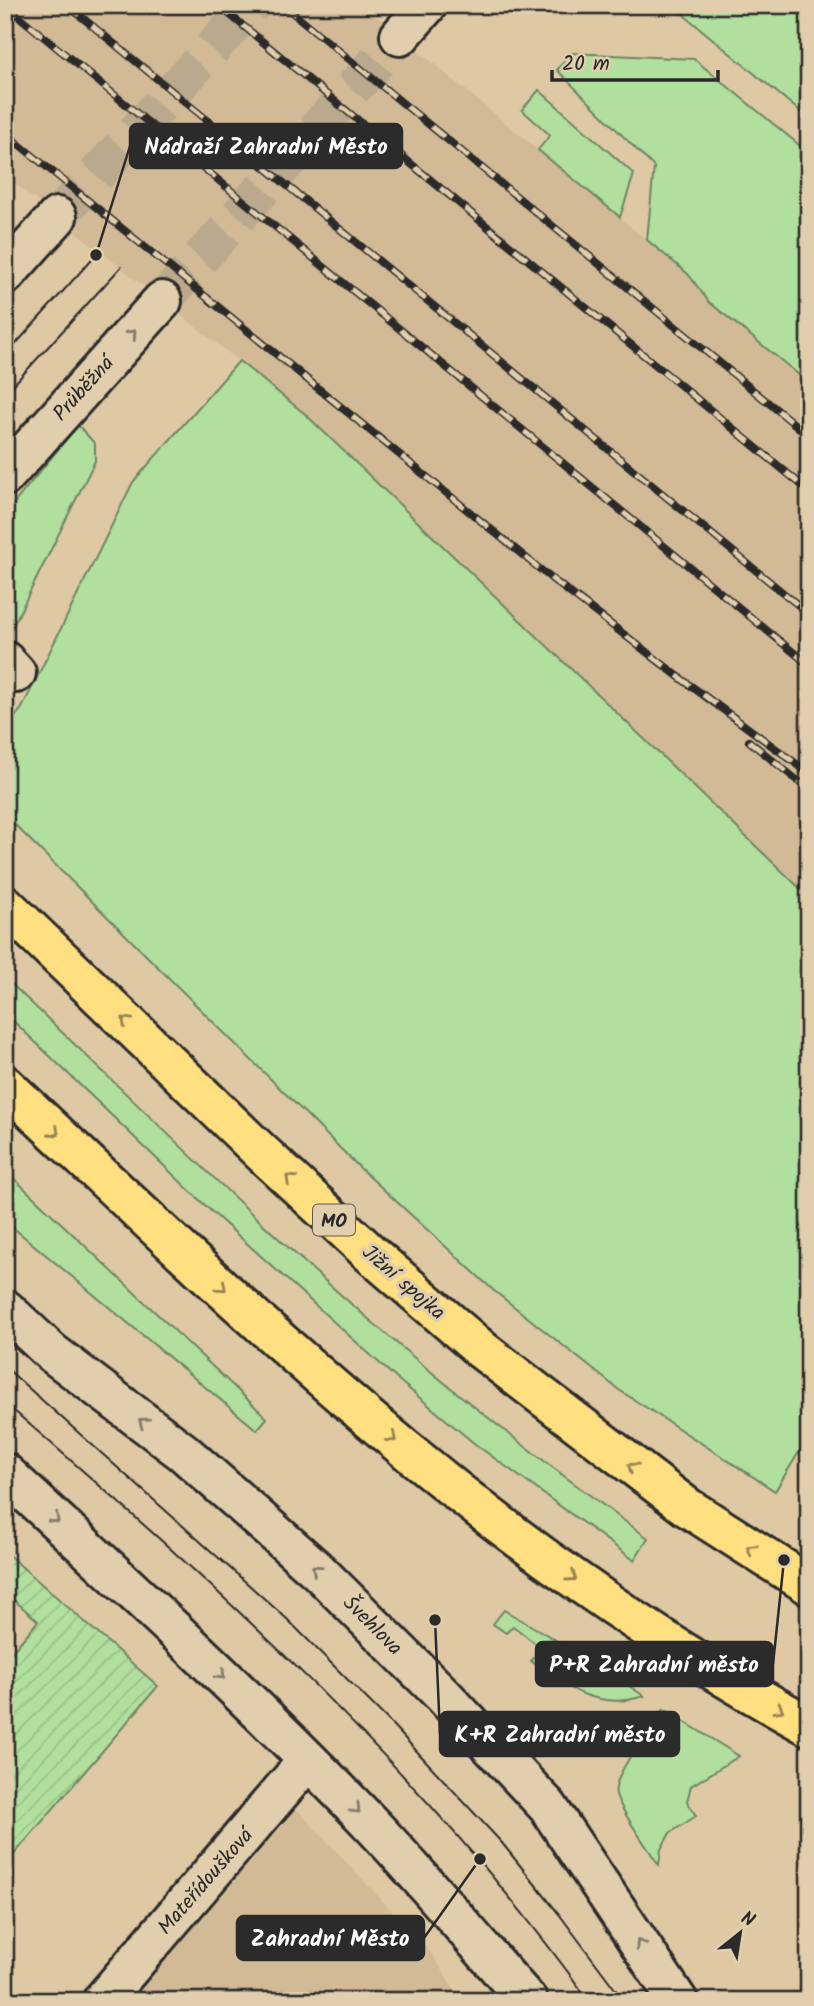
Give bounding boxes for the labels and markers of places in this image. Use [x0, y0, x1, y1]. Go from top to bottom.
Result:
callout: Nádraží Zahradní Město [130, 124, 402, 168]
callout: P+R Zahradní město [536, 1642, 773, 1686]
callout: K+R Zahradní město [440, 1712, 679, 1756]
callout: Zahradní Město [237, 1916, 424, 1960]

